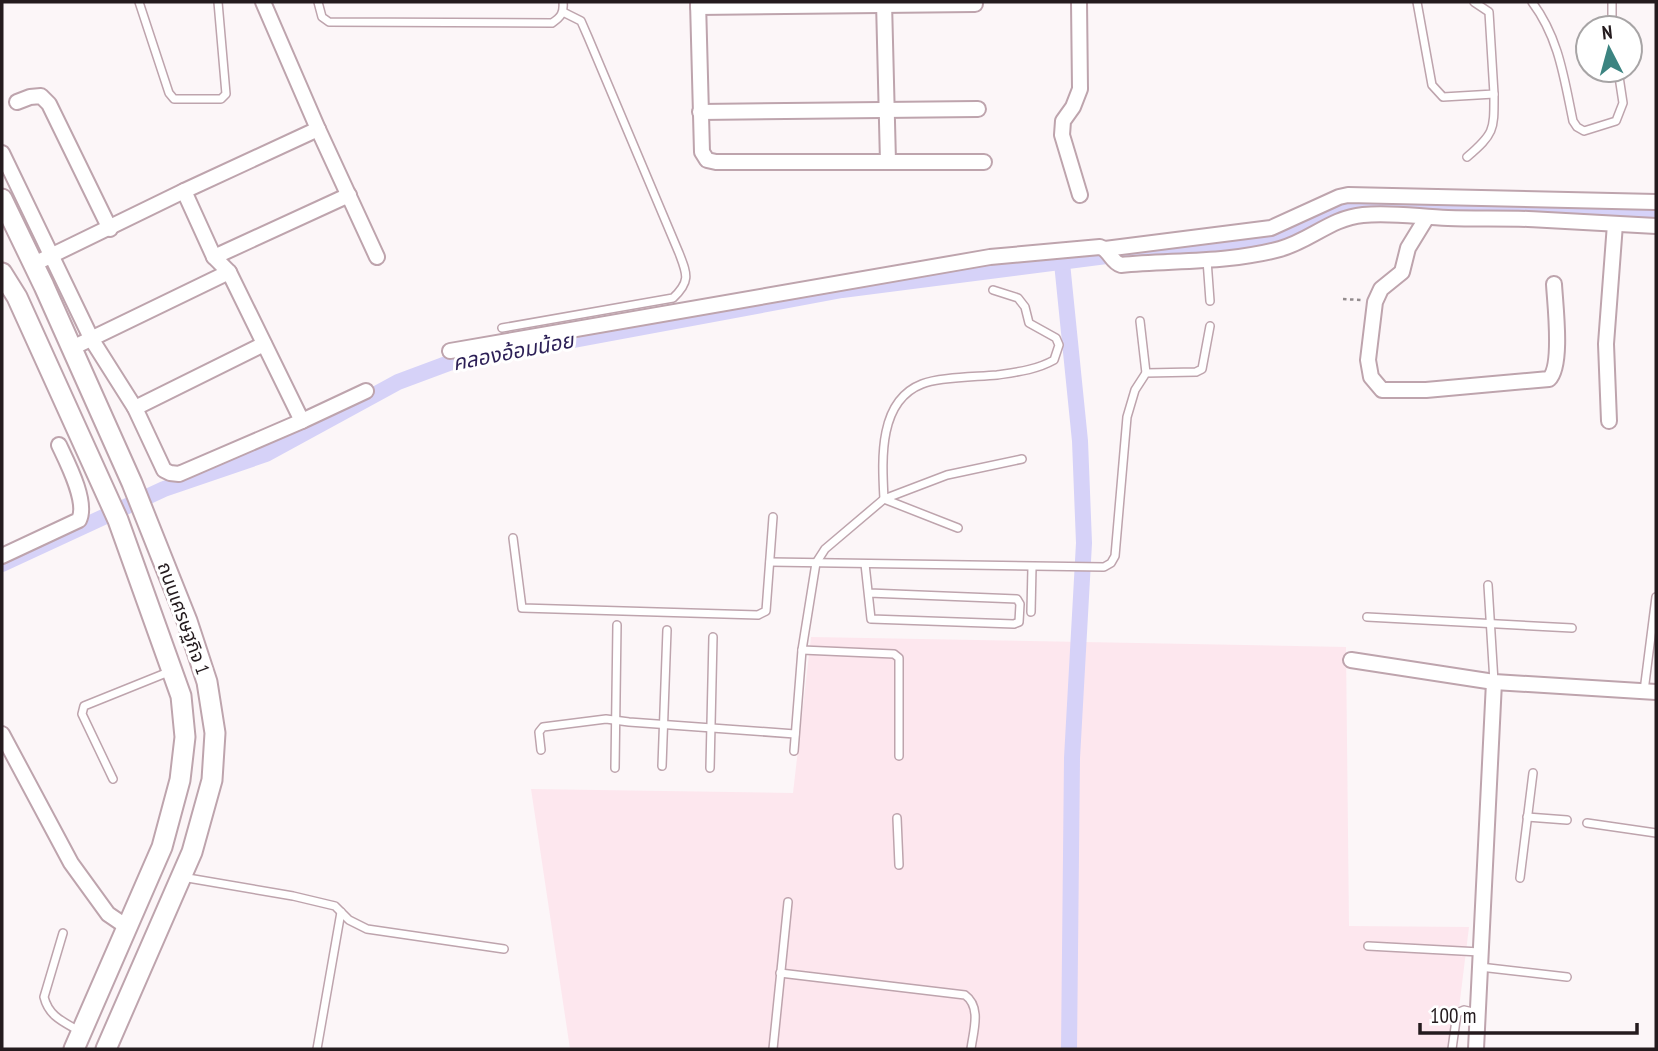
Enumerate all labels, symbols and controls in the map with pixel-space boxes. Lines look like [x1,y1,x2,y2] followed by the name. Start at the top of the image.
[1574,14,1644,84] north arrow
[1601,20,1614,45] text: N
[450,326,577,376] water label: คลองอ้อมน้อย
[153,558,215,678] street label: ถนนเศรษฐกิจ 1
[1420,992,1637,1036] scale bar
[1430,1002,1476,1029] text: 100 m

